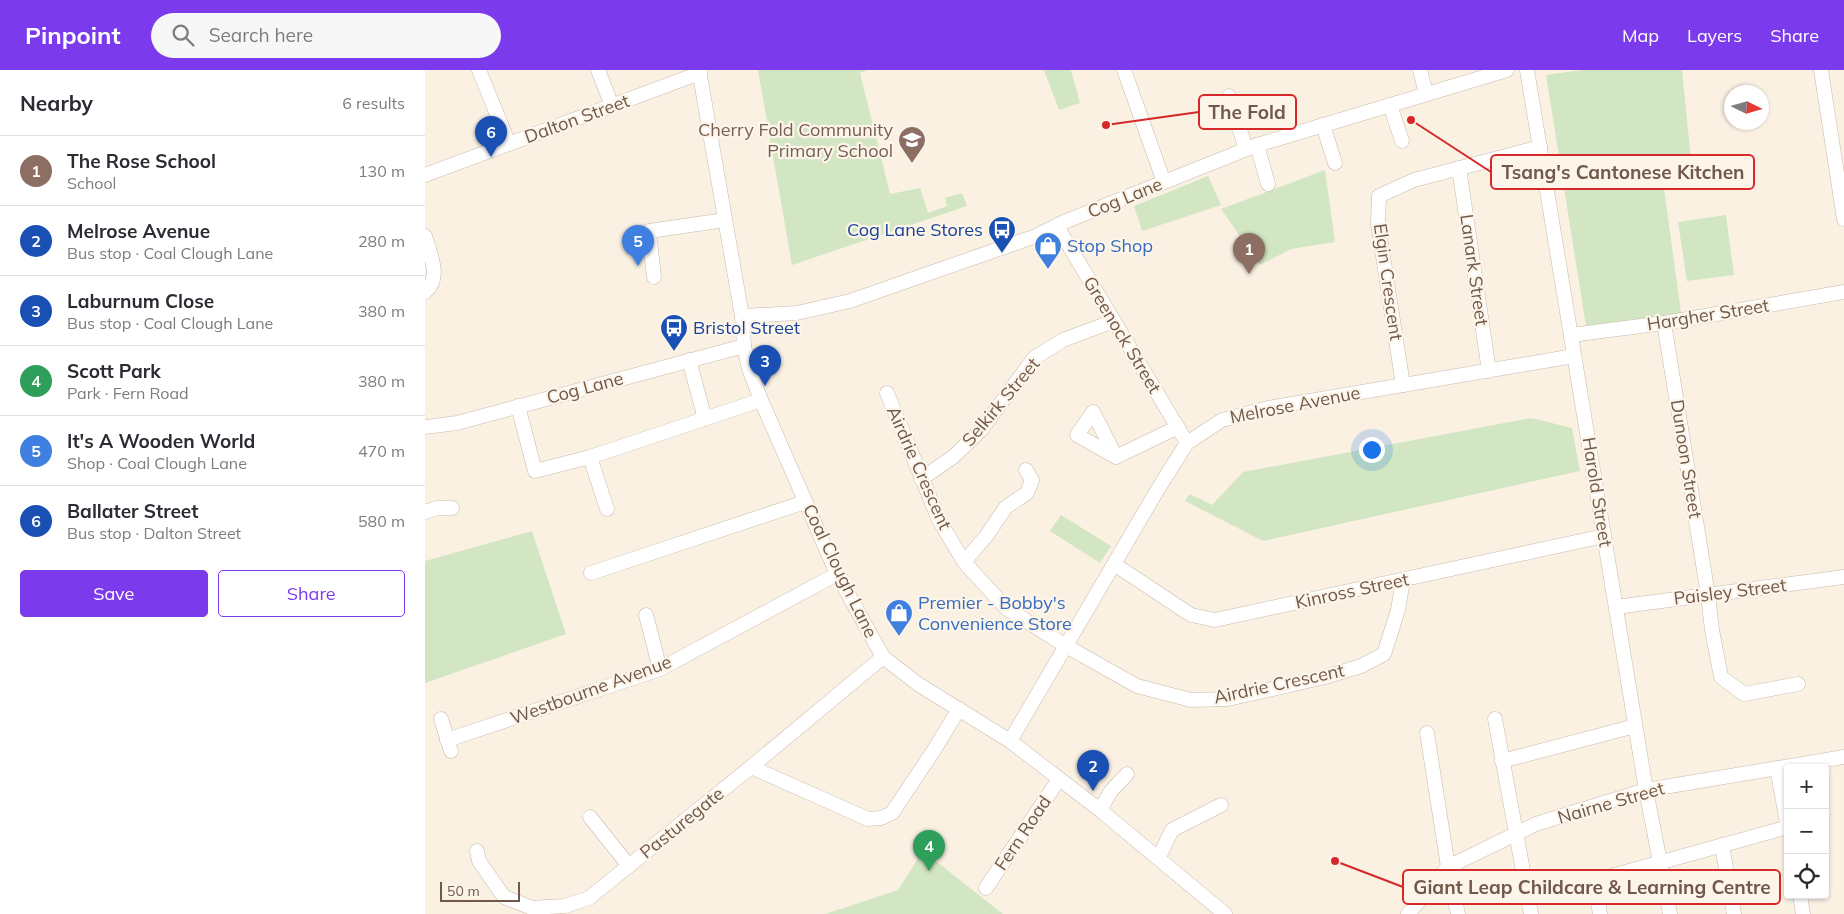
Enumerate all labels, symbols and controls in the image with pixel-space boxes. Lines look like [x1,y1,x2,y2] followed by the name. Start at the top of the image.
[151,13,501,58] search box
[25,20,121,50] text: Pinpoint
[169,21,197,49] icon: search
[209,23,313,47] text: Search here
[1622,24,1659,47] text: Map
[1687,24,1742,47] text: Layers
[1770,24,1819,47] text: Share
[1724,85,1769,130] north arrow
[521,89,632,148] street label: Dalton Street
[20,90,93,116] text: Nearby
[342,93,405,113] text: 6 results
[1199,95,1296,129] callout: The Fold
[1208,100,1286,124] text: The Fold
[475,116,507,157] pin: 6
[698,118,893,162] place label: Cherry Fold Community Primary School
[897,125,927,164] school or university icon: Cherry Fold Community Primary School
[67,149,216,173] text: The Rose School
[1491,155,1754,189] callout: Tsang's Cantonese Kitchen
[1501,160,1745,184] text: Tsang's Cantonese Kitchen
[31,161,41,181] text: 1
[358,161,405,181] text: 130 m
[1084,172,1165,223] street label: Cog Lane
[67,173,116,193] text: School
[1455,213,1494,327] street label: Lanark Street
[987,215,1017,254] bus stop icon: Cog Lane Stores
[847,218,983,241] place label: Cog Lane Stores
[67,219,210,243] text: Melrose Avenue
[1369,222,1408,342] street label: Elgin Crescent
[622,225,654,266] pin: 5
[31,231,41,251] text: 2
[358,231,405,251] text: 280 m
[1033,231,1063,270] shop icon: Stop Shop
[1233,233,1265,274] pin: 1
[1067,234,1153,257] place label: Stop Shop
[67,243,273,263] text: Bus stop · Coal Clough Lane
[1078,272,1166,398] street label: Greenock Street
[67,289,214,313] text: Laburnum Close
[1645,294,1771,336] street label: Hargher Street
[31,301,41,321] text: 3
[358,301,405,321] text: 380 m
[67,313,273,333] text: Bus stop · Coal Clough Lane
[659,313,689,352] bus stop icon: Bristol Street
[693,316,800,339] place label: Bristol Street
[749,345,781,386] pin: 3
[957,352,1044,451] street label: Selkirk Street
[67,359,161,383] text: Scott Park
[544,366,626,409] street label: Cog Lane
[31,371,41,391] text: 4
[358,371,405,391] text: 380 m
[1228,381,1362,428] street label: Melrose Avenue
[67,383,189,403] text: Park · Fern Road
[1666,398,1707,520] street label: Dunoon Street
[882,402,957,533] street label: Airdrie Crescent
[67,429,255,453] text: It's A Wooden World
[1577,435,1618,548] street label: Harold Street
[1359,437,1385,463] your location
[31,441,41,461] text: 5
[358,441,405,461] text: 470 m
[67,453,247,473] text: Shop · Coal Clough Lane
[67,499,198,523] text: Ballater Street
[798,500,883,641] street label: Coal Clough Lane
[31,511,41,531] text: 6
[358,511,405,531] text: 580 m
[67,523,241,543] text: Bus stop · Dalton Street
[1293,567,1411,614] street label: Kinross Street
[20,570,208,617] button: Save
[218,570,405,617] button: Share
[1672,573,1788,610] street label: Paisley Street
[918,591,1072,635] place label: Premier - Bobby's Convenience Store
[884,598,914,637] shop icon: Premier - Bobby's Convenience Store
[507,650,674,729] street label: Westbourne Avenue
[1212,658,1346,709] street label: Airdrie Crescent
[1077,750,1109,791] pin: 2
[1784,764,1829,899] map controls
[1784,764,1829,809] button: +
[1555,776,1667,829] street label: Nairne Street
[635,782,728,863] street label: Pasturegate
[989,791,1056,875] street label: Fern Road
[1784,809,1829,854] button: −
[913,830,945,871] pin: 4
[1784,854,1829,899] button: locate
[1403,870,1780,904] callout: Giant Leap Childcare & Learning Centre
[1413,875,1771,899] text: Giant Leap Childcare & Learning Centre
[440,879,520,902] scale bar
[447,882,480,900] text: 50 m

